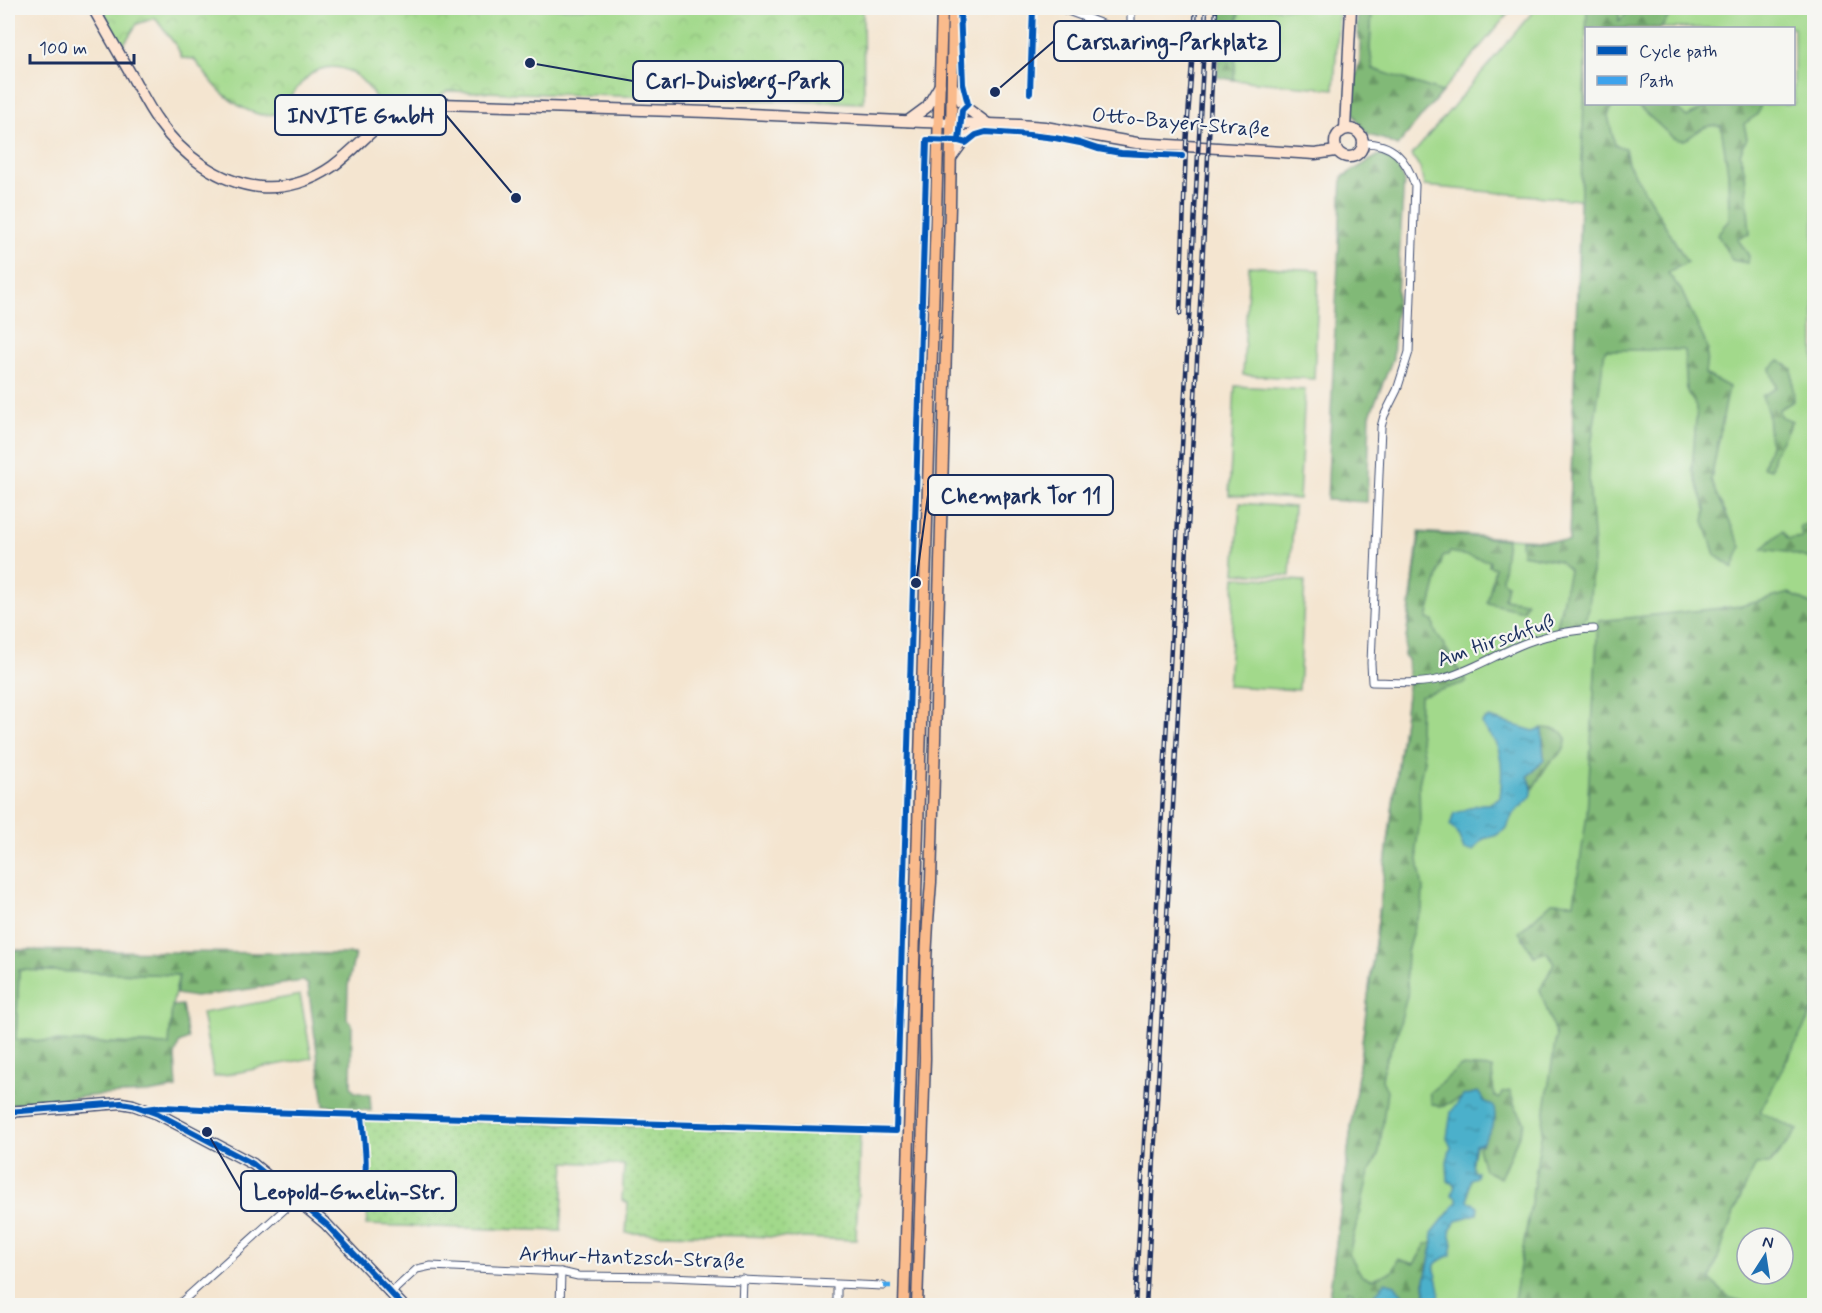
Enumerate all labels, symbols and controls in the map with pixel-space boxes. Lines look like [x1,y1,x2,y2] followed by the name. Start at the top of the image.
[1054,21,1280,61] callout: Carsharing-Parkplatz
[30,27,134,65] scale bar
[1585,27,1795,105] legend
[1066,29,1268,60] text: Carsharing-Parkplatz
[39,37,87,61] text: 100 m
[1639,40,1717,64] text: Cycle path
[633,61,843,101] callout: Carl-Duisberg-Park
[645,68,831,100] text: Carl-Duisberg-Park
[1639,70,1674,94] text: Path
[275,95,446,135] callout: INVITE GmbH
[1091,101,1271,145] street label: Otto-Bayer-Straße
[287,103,435,131] text: INVITE GmbH
[928,475,1113,515] callout: Chempark Tor 11
[941,483,1101,511] text: Chempark Tor 11
[1433,608,1559,674] street label: Am Hirschfuß
[241,1171,456,1211] callout: Leopold-Gmelin-Str.
[253,1179,445,1207] text: Leopold-Gmelin-Str.
[1735,1226,1795,1286] north arrow
[1760,1231,1775,1254] text: N
[518,1240,746,1276] street label: Arthur-Hantzsch-Straße

